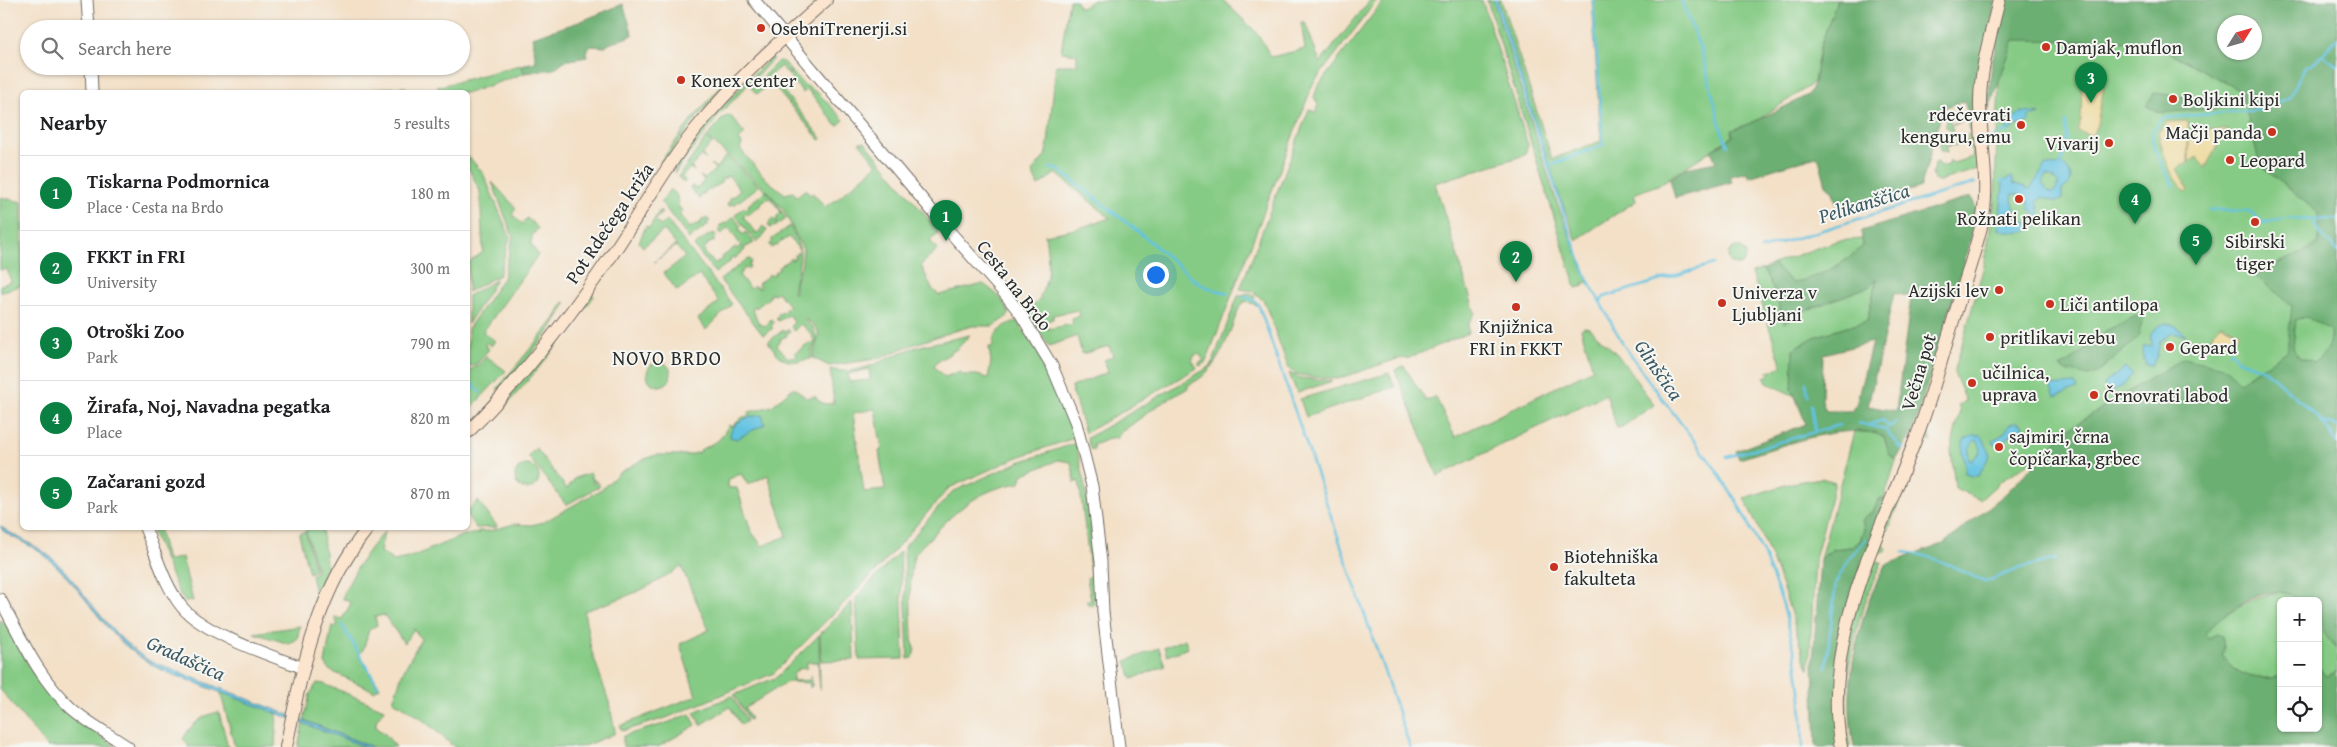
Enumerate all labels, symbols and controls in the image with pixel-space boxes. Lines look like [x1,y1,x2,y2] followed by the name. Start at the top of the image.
[771,14,907,42] place label: OsebniTrenerji.si
[2217,15,2262,60] north arrow
[20,20,470,75] search box
[755,22,767,34] marker: OsebniTrenerji.si
[2056,33,2182,61] place label: Damjak, muflon
[38,34,66,62] icon: search
[78,34,172,62] text: Search here
[2040,41,2052,53] marker: Damjak, muflon
[2075,62,2107,103] pin: 3
[691,66,797,94] place label: Konex center
[675,74,687,86] marker: Konex center
[2183,85,2280,113] place label: Boljkini kipi
[2167,93,2179,105] marker: Boljkini kipi
[1901,100,2012,150] place label: rdečevrati kenguru, emu
[40,107,107,138] text: Nearby
[393,111,450,135] text: 5 results
[2165,118,2262,146] place label: Mačji panda
[2015,119,2027,131] marker: rdečevrati kenguru, emu
[2266,126,2278,138] marker: Mačji panda
[2045,129,2099,157] place label: Vivarij
[2103,137,2115,149] marker: Vivarij
[2240,146,2306,174] place label: Leopard
[2224,154,2236,166] marker: Leopard
[558,157,660,289] street label: Pot Rdečega križa
[87,167,270,195] text: Tiskarna Podmornica
[1814,175,1914,230] water label: Pelikanščica
[52,181,60,205] text: 1
[410,181,450,205] text: 180 m
[2119,183,2151,224] pin: 4
[2013,193,2025,205] marker: Rožnati pelikan
[87,195,224,219] text: Place · Cesta na Brdo
[930,200,962,241] pin: 1
[1957,204,2081,232] place label: Rožnati pelikan
[2249,216,2261,228] marker: Sibirski tiger
[2180,224,2212,265] pin: 5
[2225,227,2285,277] place label: Sibirski tiger
[970,234,1060,336] street label: Cesta na Brdo
[1500,241,1532,282] pin: 2
[87,242,186,270] text: FKKT in FRI
[52,256,60,280] text: 2
[410,256,450,280] text: 300 m
[1143,262,1169,288] your location
[87,270,157,294] text: University
[1908,276,1990,304] place label: Azijski lev
[1732,278,1818,328] place label: Univerza v Ljubljani
[1993,284,2005,296] marker: Azijski lev
[2060,290,2159,318] place label: Liči antilopa
[1716,297,1728,309] marker: Univerza v Ljubljani
[2044,298,2056,310] marker: Liči antilopa
[1510,301,1522,313] marker: Knjižnica FRI in FKKT
[1470,312,1563,362] place label: Knjižnica FRI in FKKT
[87,317,184,345] text: Otroški Zoo
[2000,323,2116,351] place label: pritlikavi zebu
[1893,330,1943,414] street label: Večna pot
[52,331,60,355] text: 3
[410,331,450,355] text: 790 m
[1984,331,1996,343] marker: pritlikavi zebu
[1628,333,1691,407] water label: Glinščica
[2180,333,2238,361] place label: Gepard
[2164,341,2176,353] marker: Gepard
[612,343,722,372] district label: NOVO BRDO
[87,345,118,369] text: Park
[1982,358,2049,408] place label: učilnica, uprava
[1966,377,1978,389] marker: učilnica, uprava
[2104,381,2229,409] place label: Črnovrati labod
[2088,389,2100,401] marker: Črnovrati labod
[87,392,331,420] text: Žirafa, Noj, Navadna pegatka
[52,406,60,430] text: 4
[410,406,450,430] text: 820 m
[87,420,122,444] text: Place
[2009,422,2140,472] place label: sajmiri, črna čopičarka, grbec
[1993,441,2005,453] marker: sajmiri, črna čopičarka, grbec
[87,467,205,495] text: Začarani gozd
[52,481,60,505] text: 5
[410,481,450,505] text: 870 m
[87,495,118,519] text: Park
[1564,542,1658,592] place label: Biotehniška fakulteta
[1548,561,1560,573] marker: Biotehniška fakulteta
[2277,597,2322,732] map controls
[2277,597,2322,642] button: +
[142,627,231,688] water label: Gradaščica
[2277,642,2322,687] button: −
[2277,687,2322,732] button: locate

